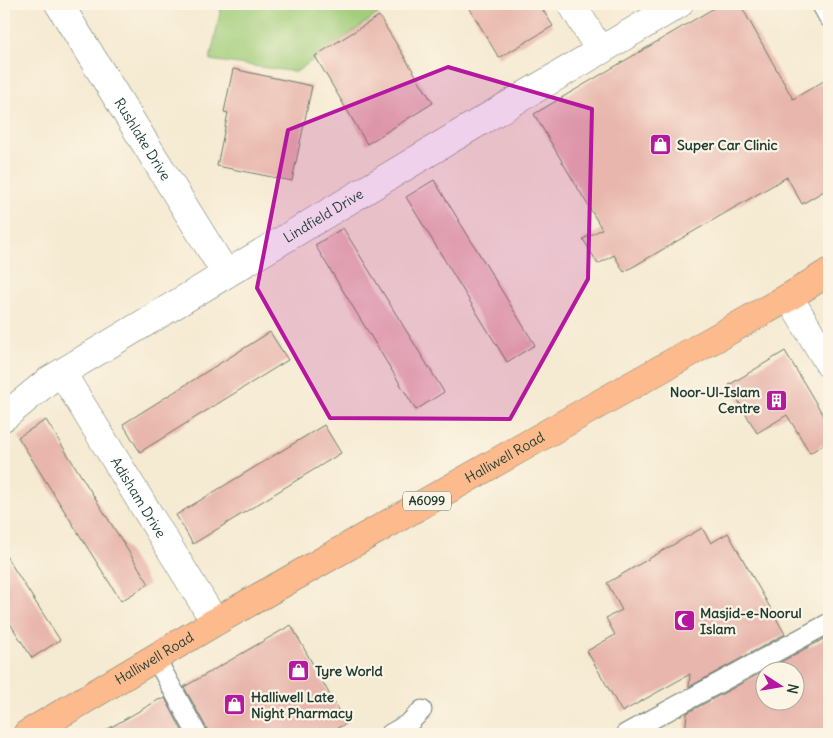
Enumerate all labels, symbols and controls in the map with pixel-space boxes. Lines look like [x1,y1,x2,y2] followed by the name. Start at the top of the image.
[110,95,175,184] street label: Rushlake Drive
[649,133,673,157] shop icon: Super Car Clinic
[677,136,778,154] place label: Super Car Clinic
[280,185,367,247] street label: Lindfield Drive
[670,383,761,417] place label: Noor-Ul-Islam Centre
[764,388,788,412] building icon: Noor-Ul-Islam Centre
[462,428,548,487] street label: Halliwell Road
[107,454,170,541] street label: Adisham Drive
[403,492,451,511] road number: A6099
[700,604,802,638] place label: Masjid-e-Noorul Islam
[672,609,696,633] mosque icon: Masjid-e-Noorul Islam
[112,628,197,689] street label: Halliwell Road
[287,659,311,683] shop icon: Tyre World
[756,660,806,710] north arrow
[315,662,383,680] place label: Tyre World
[783,682,803,695] text: N
[251,688,353,722] place label: Halliwell Late Night Pharmacy
[223,693,247,717] shop icon: Halliwell Late Night Pharmacy

